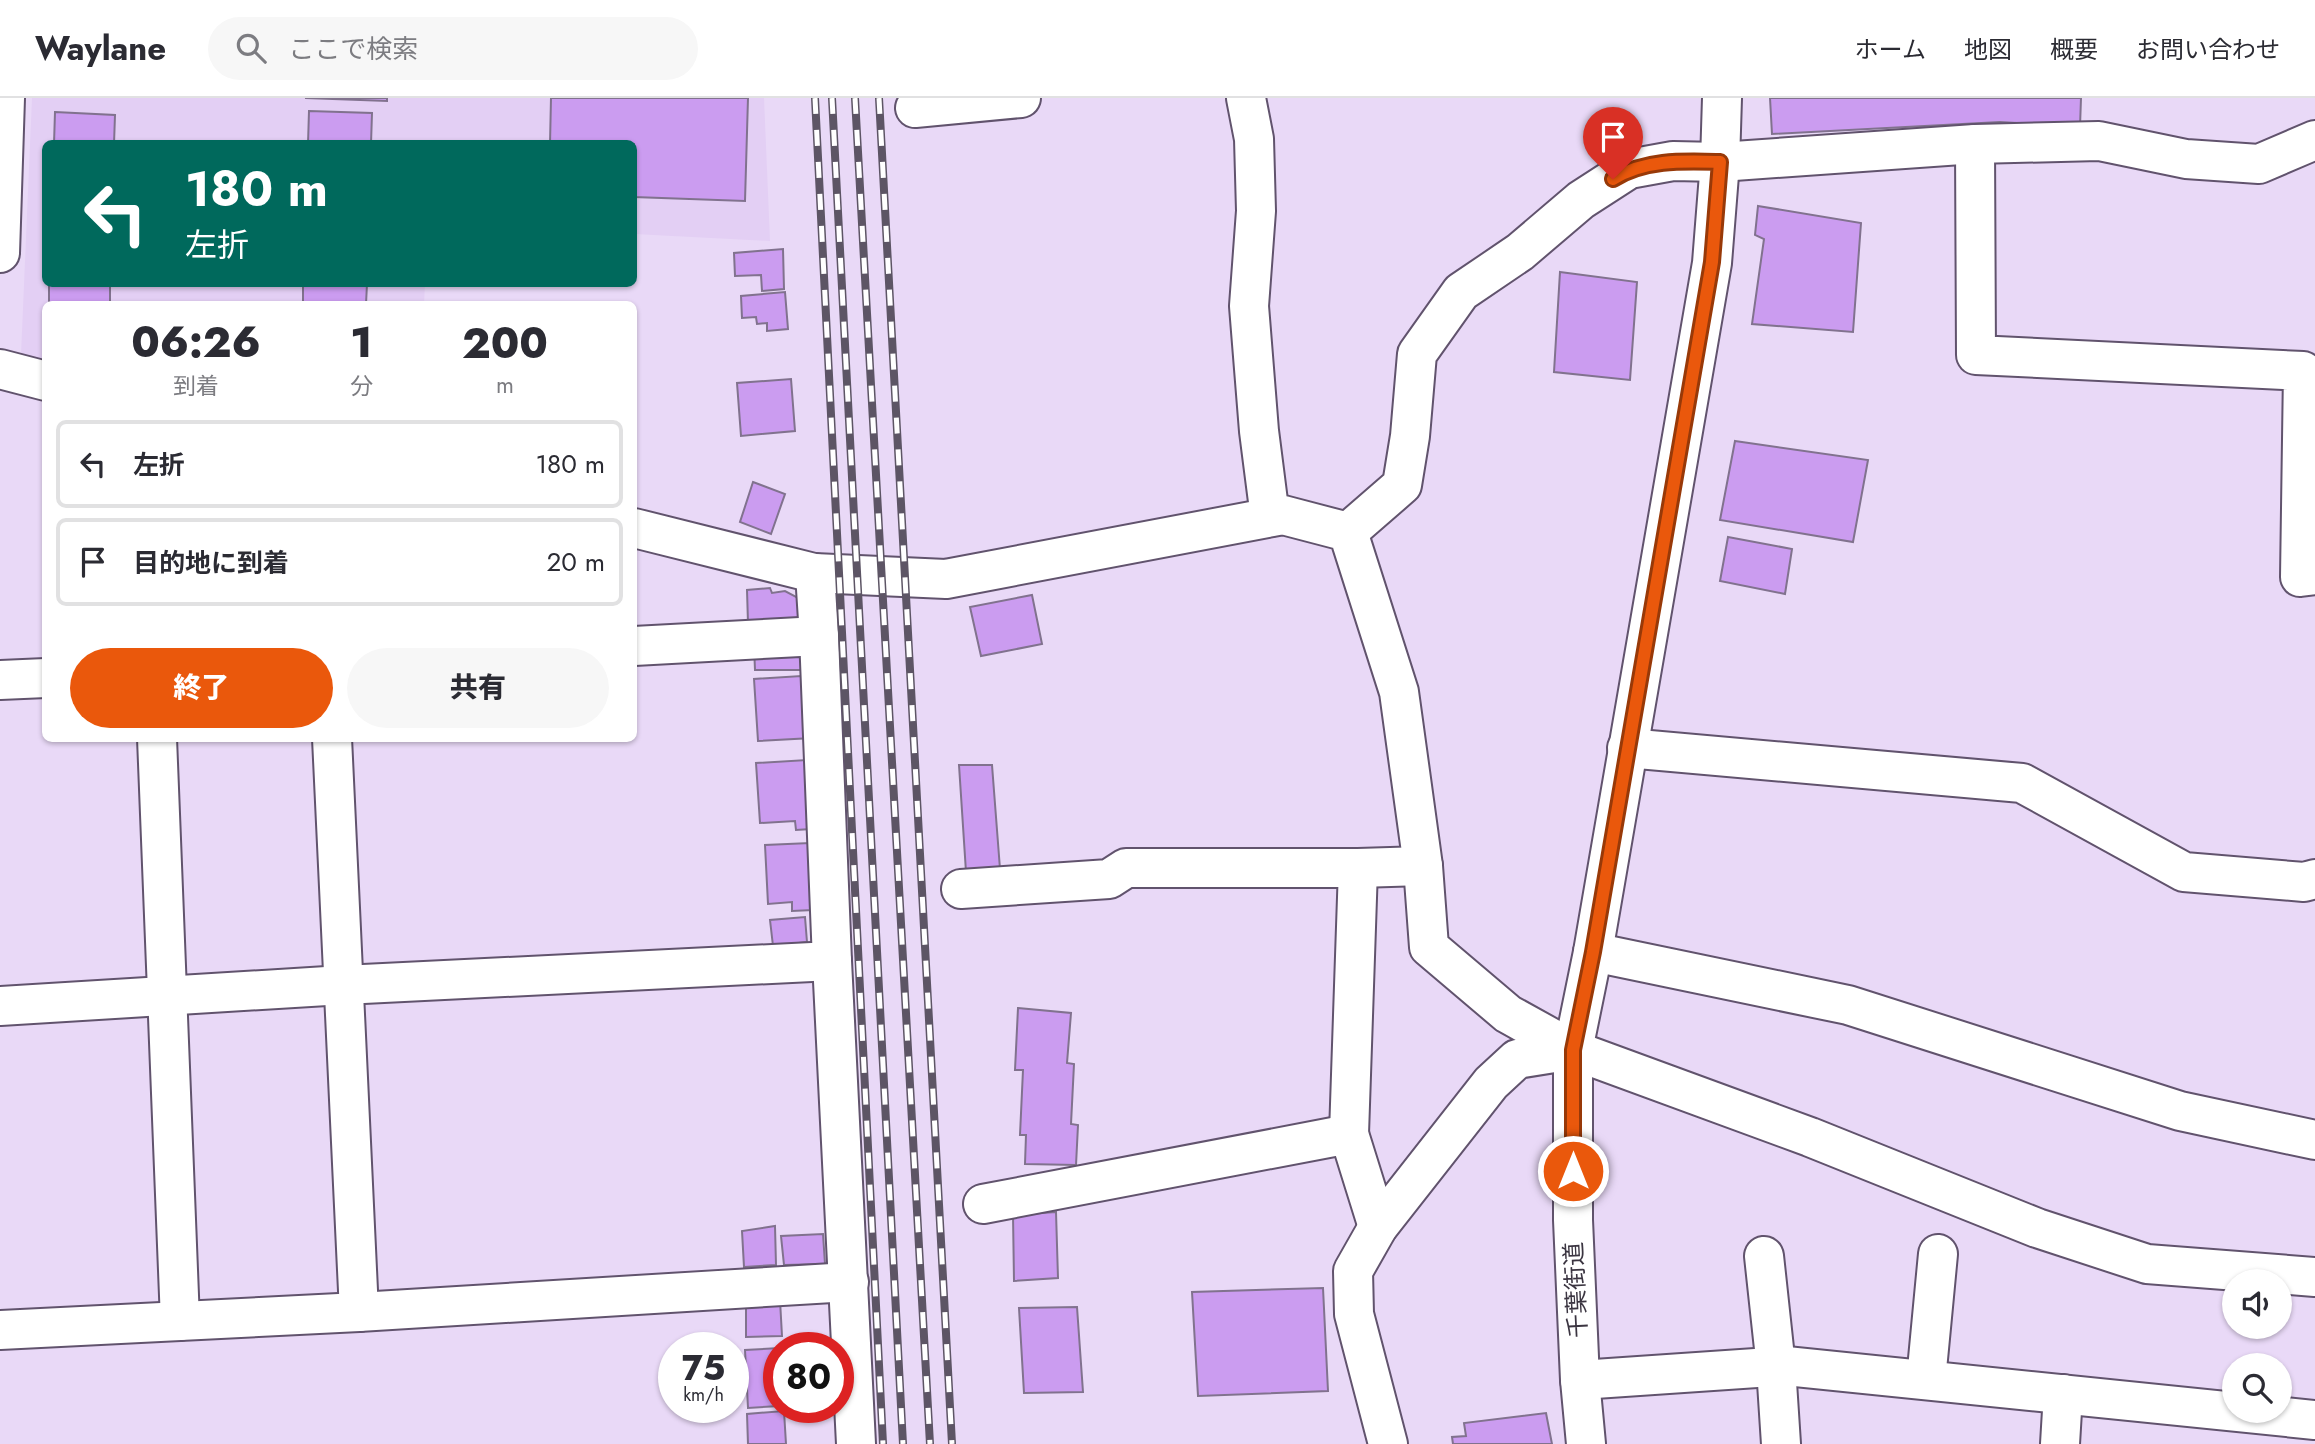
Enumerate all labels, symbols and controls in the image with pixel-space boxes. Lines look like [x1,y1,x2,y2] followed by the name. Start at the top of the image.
[208,17,698,80] search box
[35,25,166,72] text: Waylane
[232,29,270,67] icon: search
[288,30,418,68] text: ここで検索
[1855,32,1926,67] text: ホーム
[1964,32,2012,67] text: 地図
[2050,32,2098,67] text: 概要
[2136,32,2280,67] text: お問い合わせ
[1583,107,1643,179] pin
[1594,118,1632,156] icon: arrive
[185,154,328,224] text: 180 m
[70,168,161,259] icon: left
[185,222,249,268] text: 左折
[131,312,261,373] text: 06:26
[350,312,372,373] text: 1
[462,313,548,374] text: 200
[496,368,514,402] text: m
[173,369,219,403] text: 到着
[350,369,373,403] text: 分
[74,445,112,483] icon: left
[535,445,605,483] text: 180 m
[133,446,185,484] text: 左折
[74,543,112,581] icon: arrive
[547,543,605,581] text: 20 m
[133,544,289,582] text: 目的地に到着
[70,648,333,728] button: 終了
[347,648,609,728] button: 共有
[1536,1134,1610,1208] position arrow
[1556,1241,1595,1339] street label: 千葉街道
[2222,1269,2292,1423] map controls
[2222,1269,2292,1339] button: sound
[763,1332,854,1423] speed limit sign: 80
[682,1343,725,1393] text: 75
[2222,1353,2292,1423] button: search
[683,1382,724,1408] text: km/h

